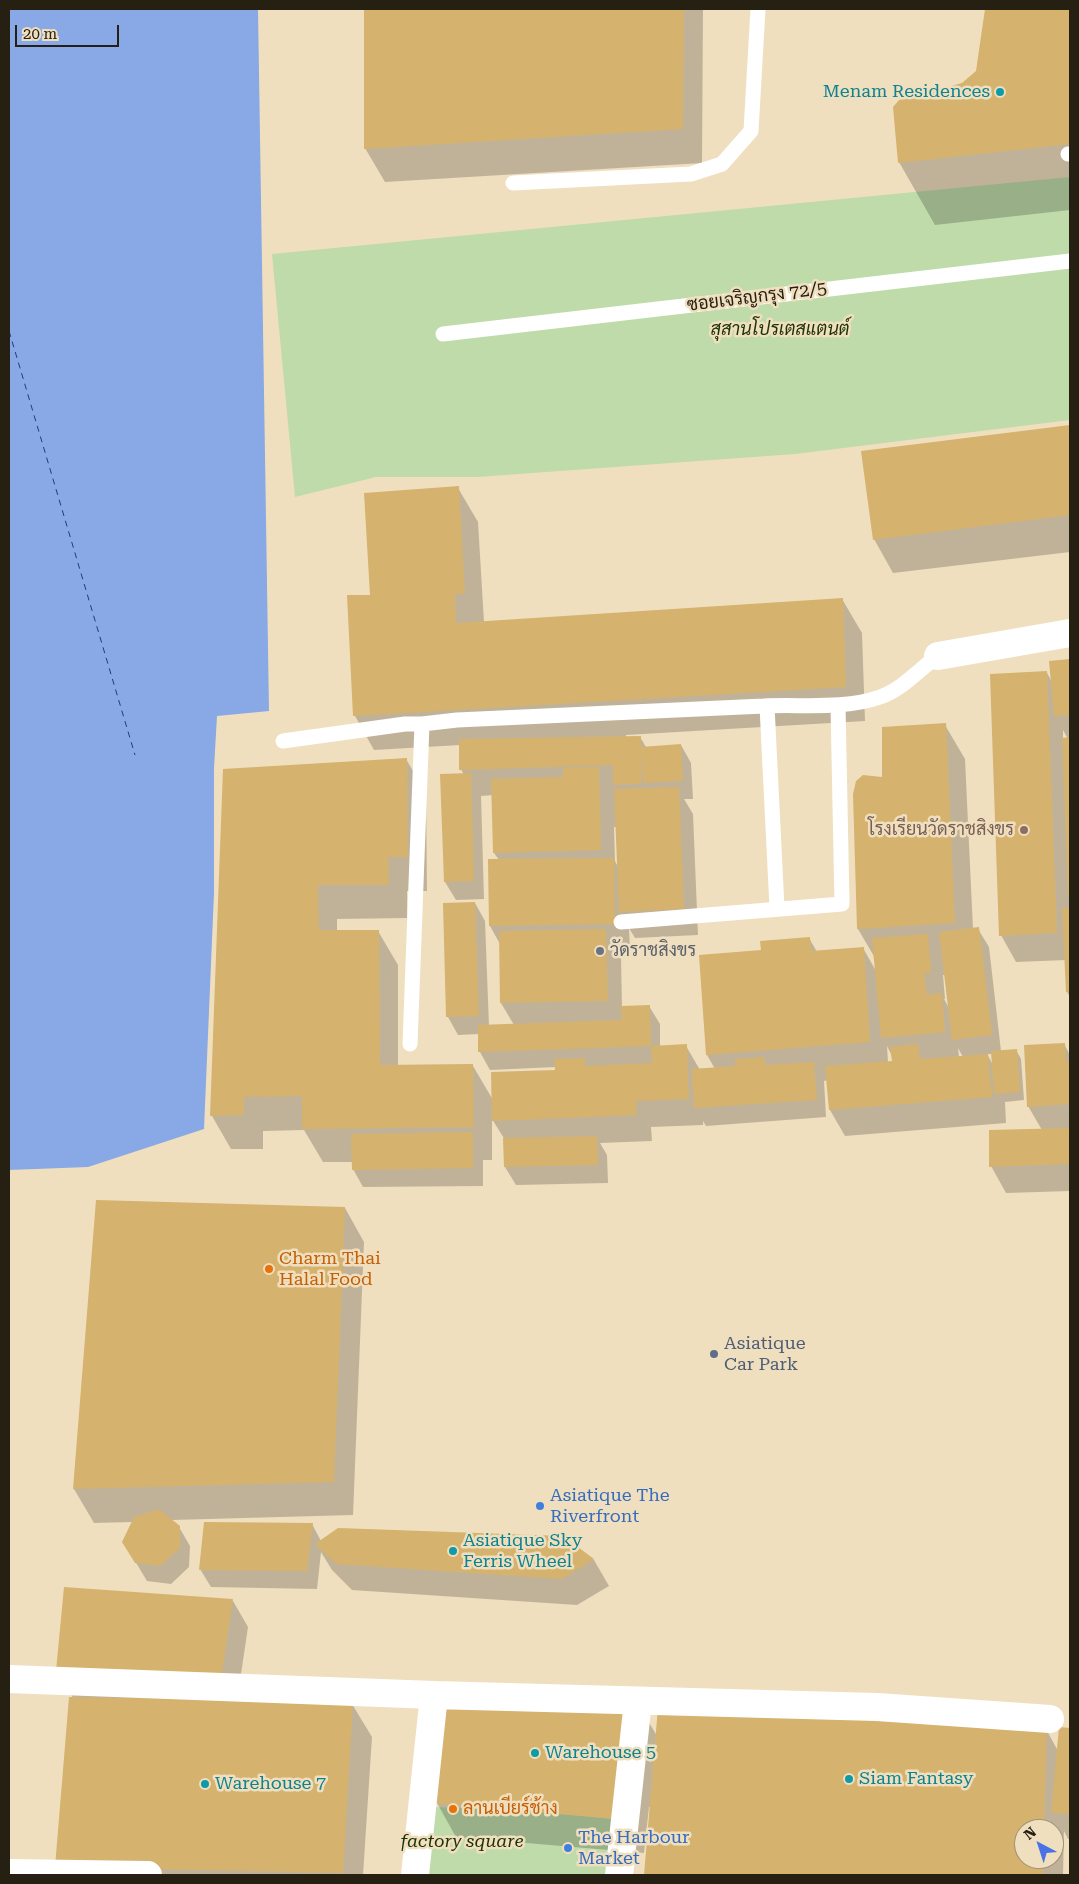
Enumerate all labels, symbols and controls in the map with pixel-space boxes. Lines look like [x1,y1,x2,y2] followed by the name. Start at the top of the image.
[18,15,121,47] scale bar
[23,25,57,43] text: 20 m
[823,81,990,103] place label: Menam Residences
[994,86,1006,98] marker: Menam Residences
[686,278,828,316] street label: ซอยเจริญกรุง 72/5
[710,319,850,341] park label: สุสานโปรเตสแตนต์
[868,819,1014,841] place label: โรงเรียนวัดราชสิงขร
[1018,824,1030,836] marker: โรงเรียนวัดราชสิงขร
[610,940,696,962] place label: วัดราชสิงขร
[594,945,606,957] marker: วัดราชสิงขร
[279,1248,381,1290] place label: Charm Thai Halal Food
[263,1263,275,1275] marker: Charm Thai Halal Food
[724,1333,806,1376] place label: Asiatique Car Park
[708,1348,720,1360] marker: Asiatique Car Park
[550,1485,670,1528] place label: Asiatique The Riverfront
[534,1500,546,1512] marker: Asiatique The Riverfront
[463,1530,582,1572] place label: Asiatique Sky Ferris Wheel
[447,1545,459,1557] marker: Asiatique Sky Ferris Wheel
[545,1742,656,1764] place label: Warehouse 5
[529,1747,541,1759] marker: Warehouse 5
[859,1768,973,1790] place label: Siam Fantasy
[215,1773,326,1795] place label: Warehouse 7
[843,1773,855,1785] marker: Siam Fantasy
[199,1778,211,1790] marker: Warehouse 7
[463,1798,558,1820] place label: ลานเบียร์ช้าง
[447,1803,459,1815] marker: ลานเบียร์ช้าง
[1014,1819,1064,1869] north arrow
[1021,1824,1039,1843] text: N
[578,1827,689,1870] place label: The Harbour Market
[400,1831,524,1853] park label: factory square
[562,1842,574,1854] marker: The Harbour Market

